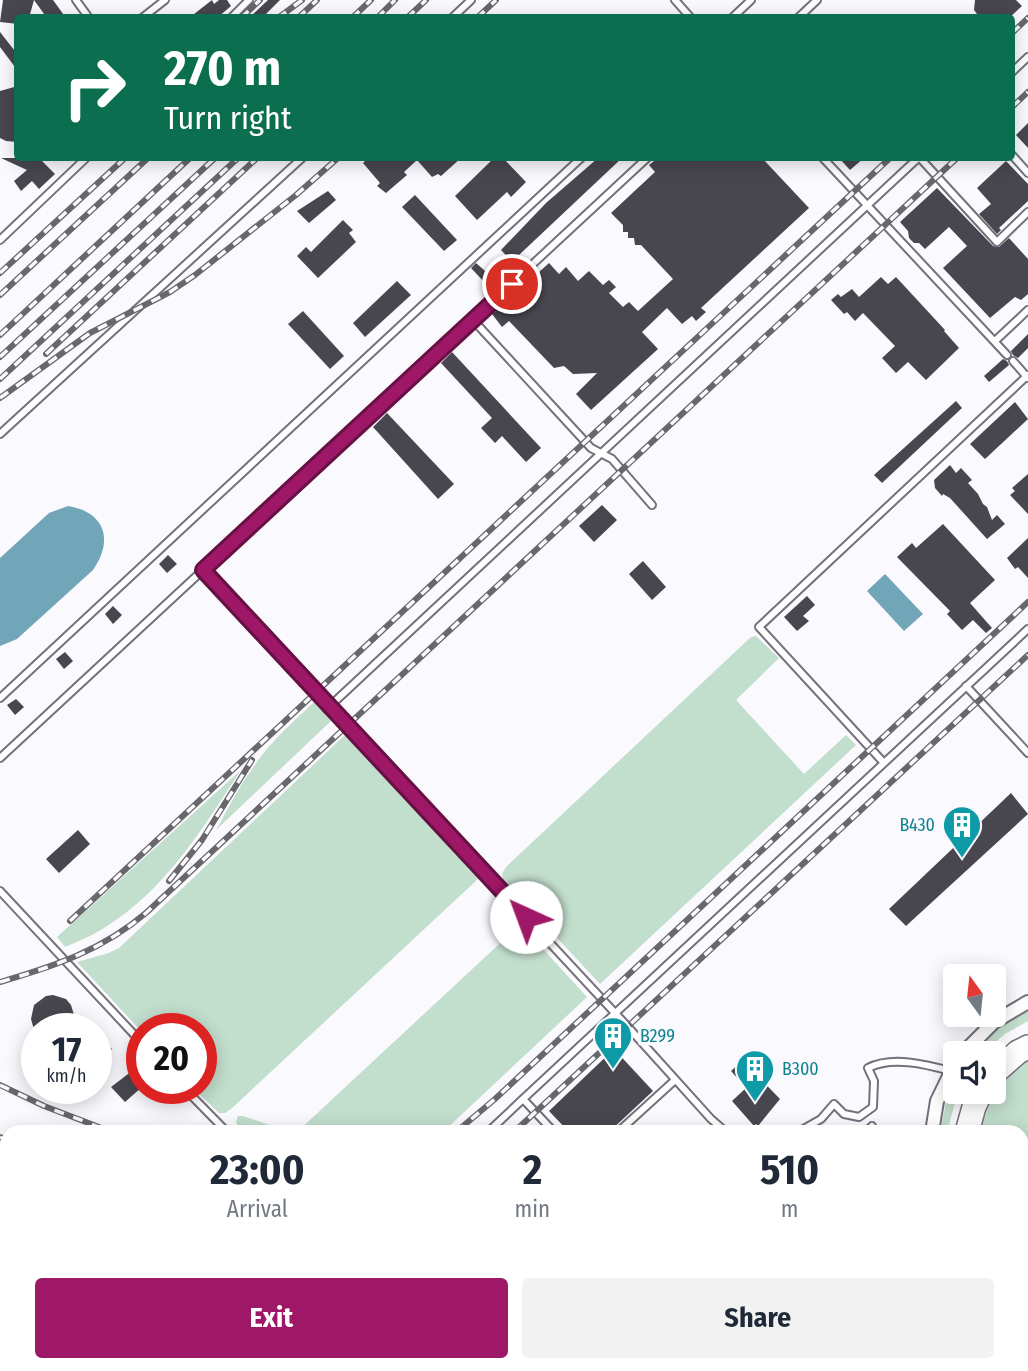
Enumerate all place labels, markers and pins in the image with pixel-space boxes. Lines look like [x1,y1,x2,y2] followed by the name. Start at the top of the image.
[482,254,542,314] pin
[941,804,983,859] building icon: B430
[899,814,935,836] place label: B430
[592,1015,634,1070] building icon: B299
[640,1025,675,1047] place label: B299
[734,1048,776,1103] building icon: B300
[782,1058,819,1080] place label: B300

